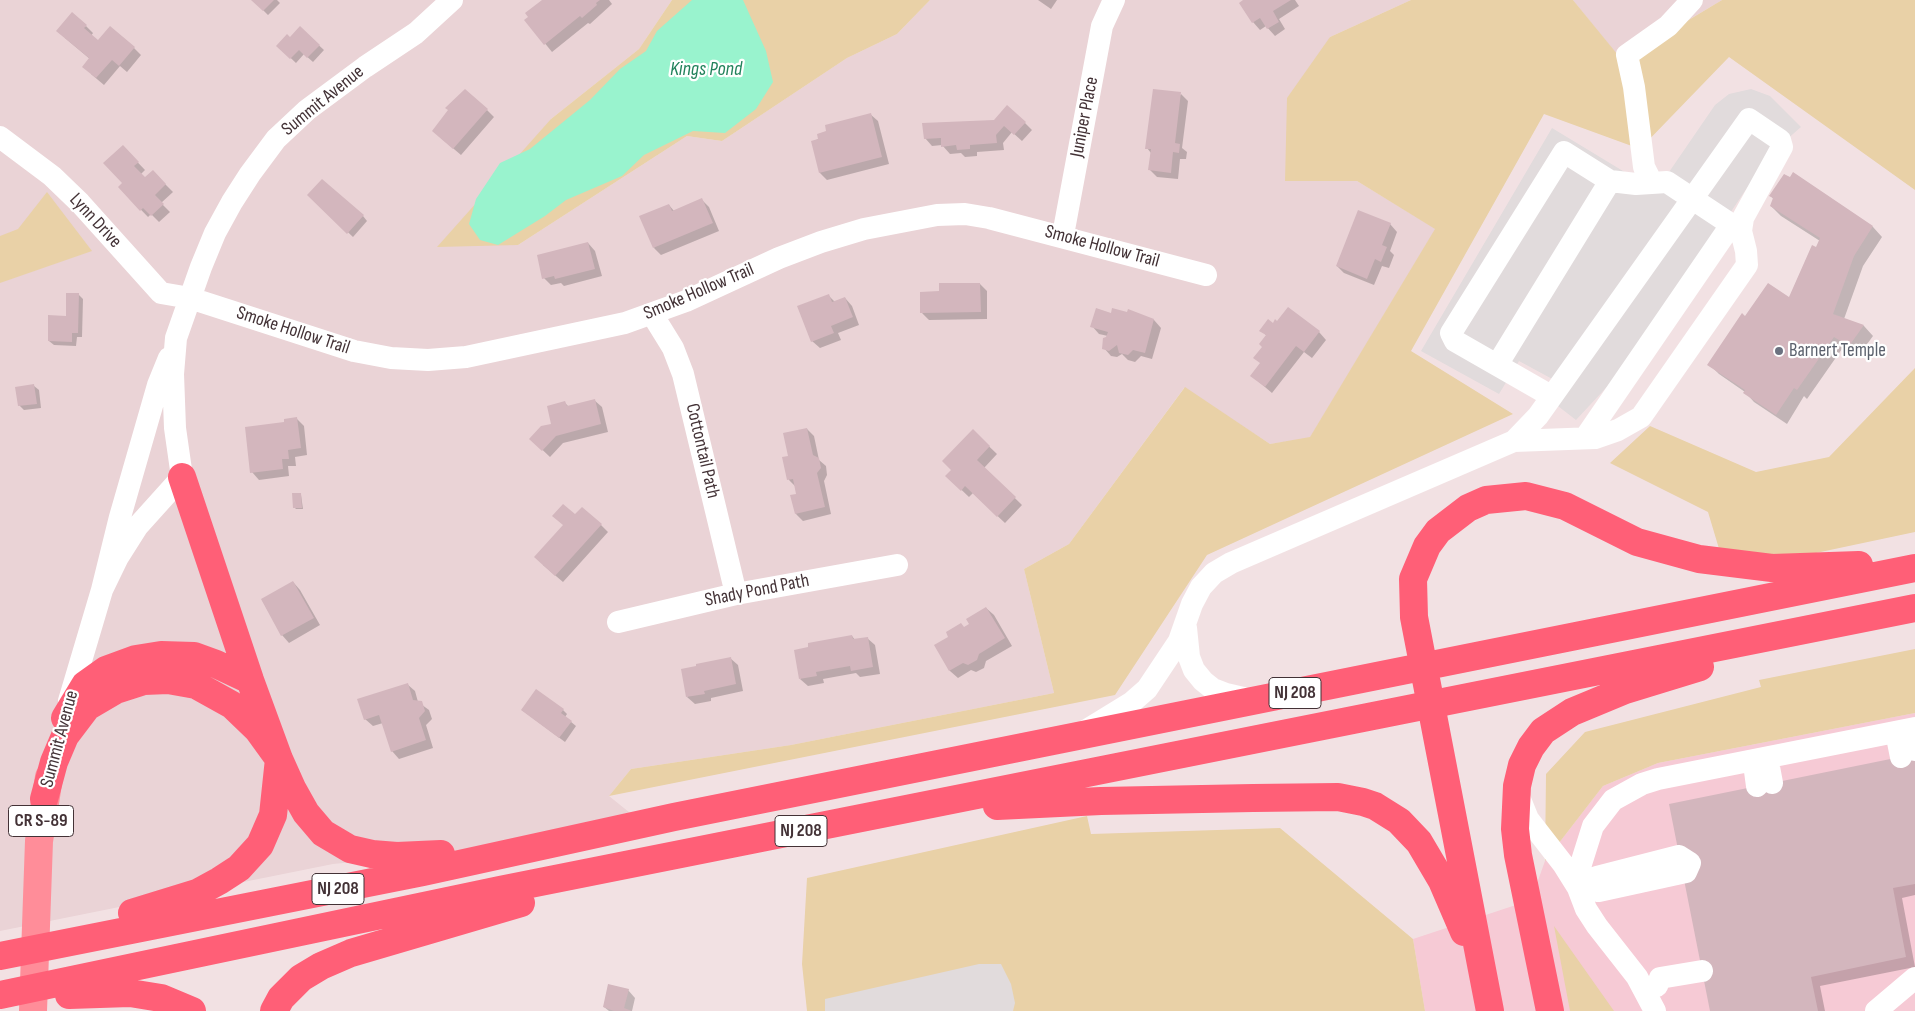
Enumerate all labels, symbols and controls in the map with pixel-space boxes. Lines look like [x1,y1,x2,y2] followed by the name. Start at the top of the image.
[670,58,742,82] water label: Kings Pond
[277,61,369,141] street label: Summit Avenue
[1066,75,1104,159] street label: Juniper Place
[64,189,126,253] street label: Lynn Drive
[1042,221,1162,273] street label: Smoke Hollow Trail
[640,258,758,326] street label: Smoke Hollow Trail
[233,302,353,360] street label: Smoke Hollow Trail
[1789,340,1886,362] place label: Barnert Temple
[1773,345,1785,357] marker: Barnert Temple
[680,401,724,501] street label: Cottontail Path
[703,570,811,612] street label: Shady Pond Path
[1269,678,1321,708] road number: NJ 208
[36,688,84,790] street label: Summit Avenue
[8,806,74,836] road number: CR S-89
[775,816,827,846] road number: NJ 208
[312,874,364,904] road number: NJ 208

